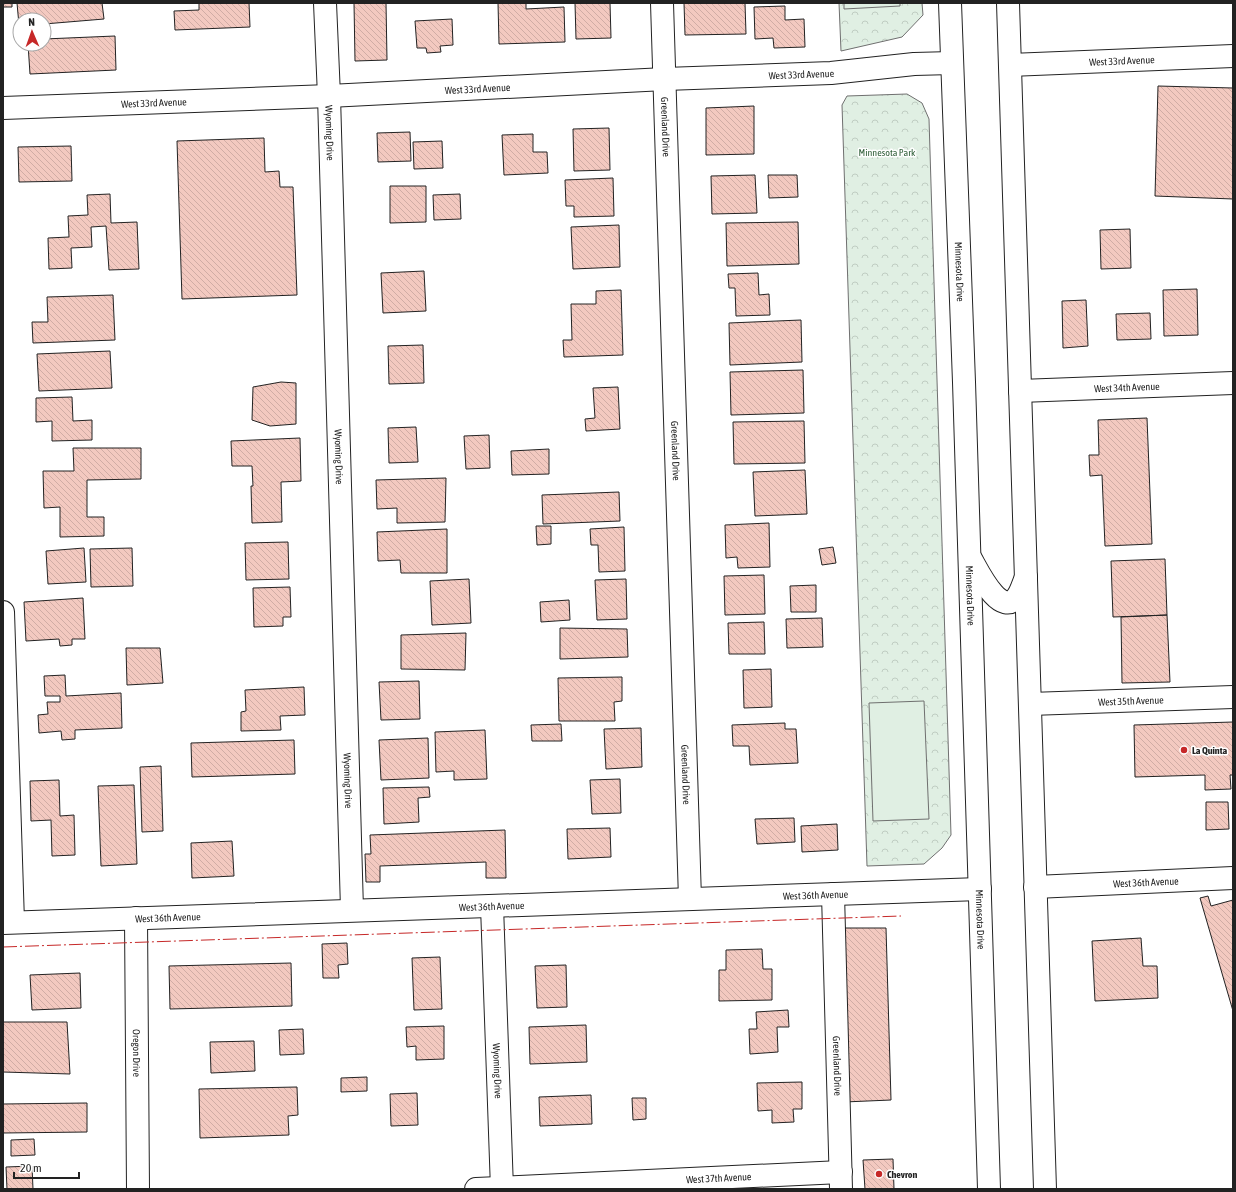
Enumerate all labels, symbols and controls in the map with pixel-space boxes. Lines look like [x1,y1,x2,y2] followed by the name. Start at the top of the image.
[12,12,52,52] north arrow
[28,16,35,28] text: N
[1089,54,1155,68] street label: West 33rd Avenue
[768,68,835,81] street label: West 33rd Avenue
[445,82,511,96] street label: West 33rd Avenue
[121,96,187,110] street label: West 33rd Avenue
[659,97,672,158] street label: Greenland Drive
[323,105,336,161] street label: Wyoming Drive
[858,147,916,158] park label: Minnesota Park
[953,242,966,302] street label: Minnesota Drive
[1094,381,1160,394] street label: West 34th Avenue
[669,421,682,481] street label: Greenland Drive
[332,429,345,485] street label: Wyoming Drive
[964,566,977,626] street label: Minnesota Drive
[1098,694,1164,708] street label: West 35th Avenue
[679,745,692,805] street label: Greenland Drive
[1179,745,1189,755] marker: La Quinta
[1192,745,1228,756] place label: La Quinta
[342,753,354,809] street label: Wyoming Drive
[1113,875,1179,889] street label: West 36th Avenue
[783,889,849,902] street label: West 36th Avenue
[974,889,987,950] street label: Minnesota Drive
[459,900,525,913] street label: West 36th Avenue
[135,911,201,924] street label: West 36th Avenue
[131,1029,142,1077] street label: Oregon Drive
[831,1036,843,1097] street label: Greenland Drive
[491,1043,504,1099] street label: Wyoming Drive
[14,1154,79,1180] scale bar
[20,1161,42,1175] text: 20 m
[874,1169,884,1179] marker: Chevron
[887,1169,918,1180] place label: Chevron
[686,1171,752,1185] street label: West 37th Avenue

